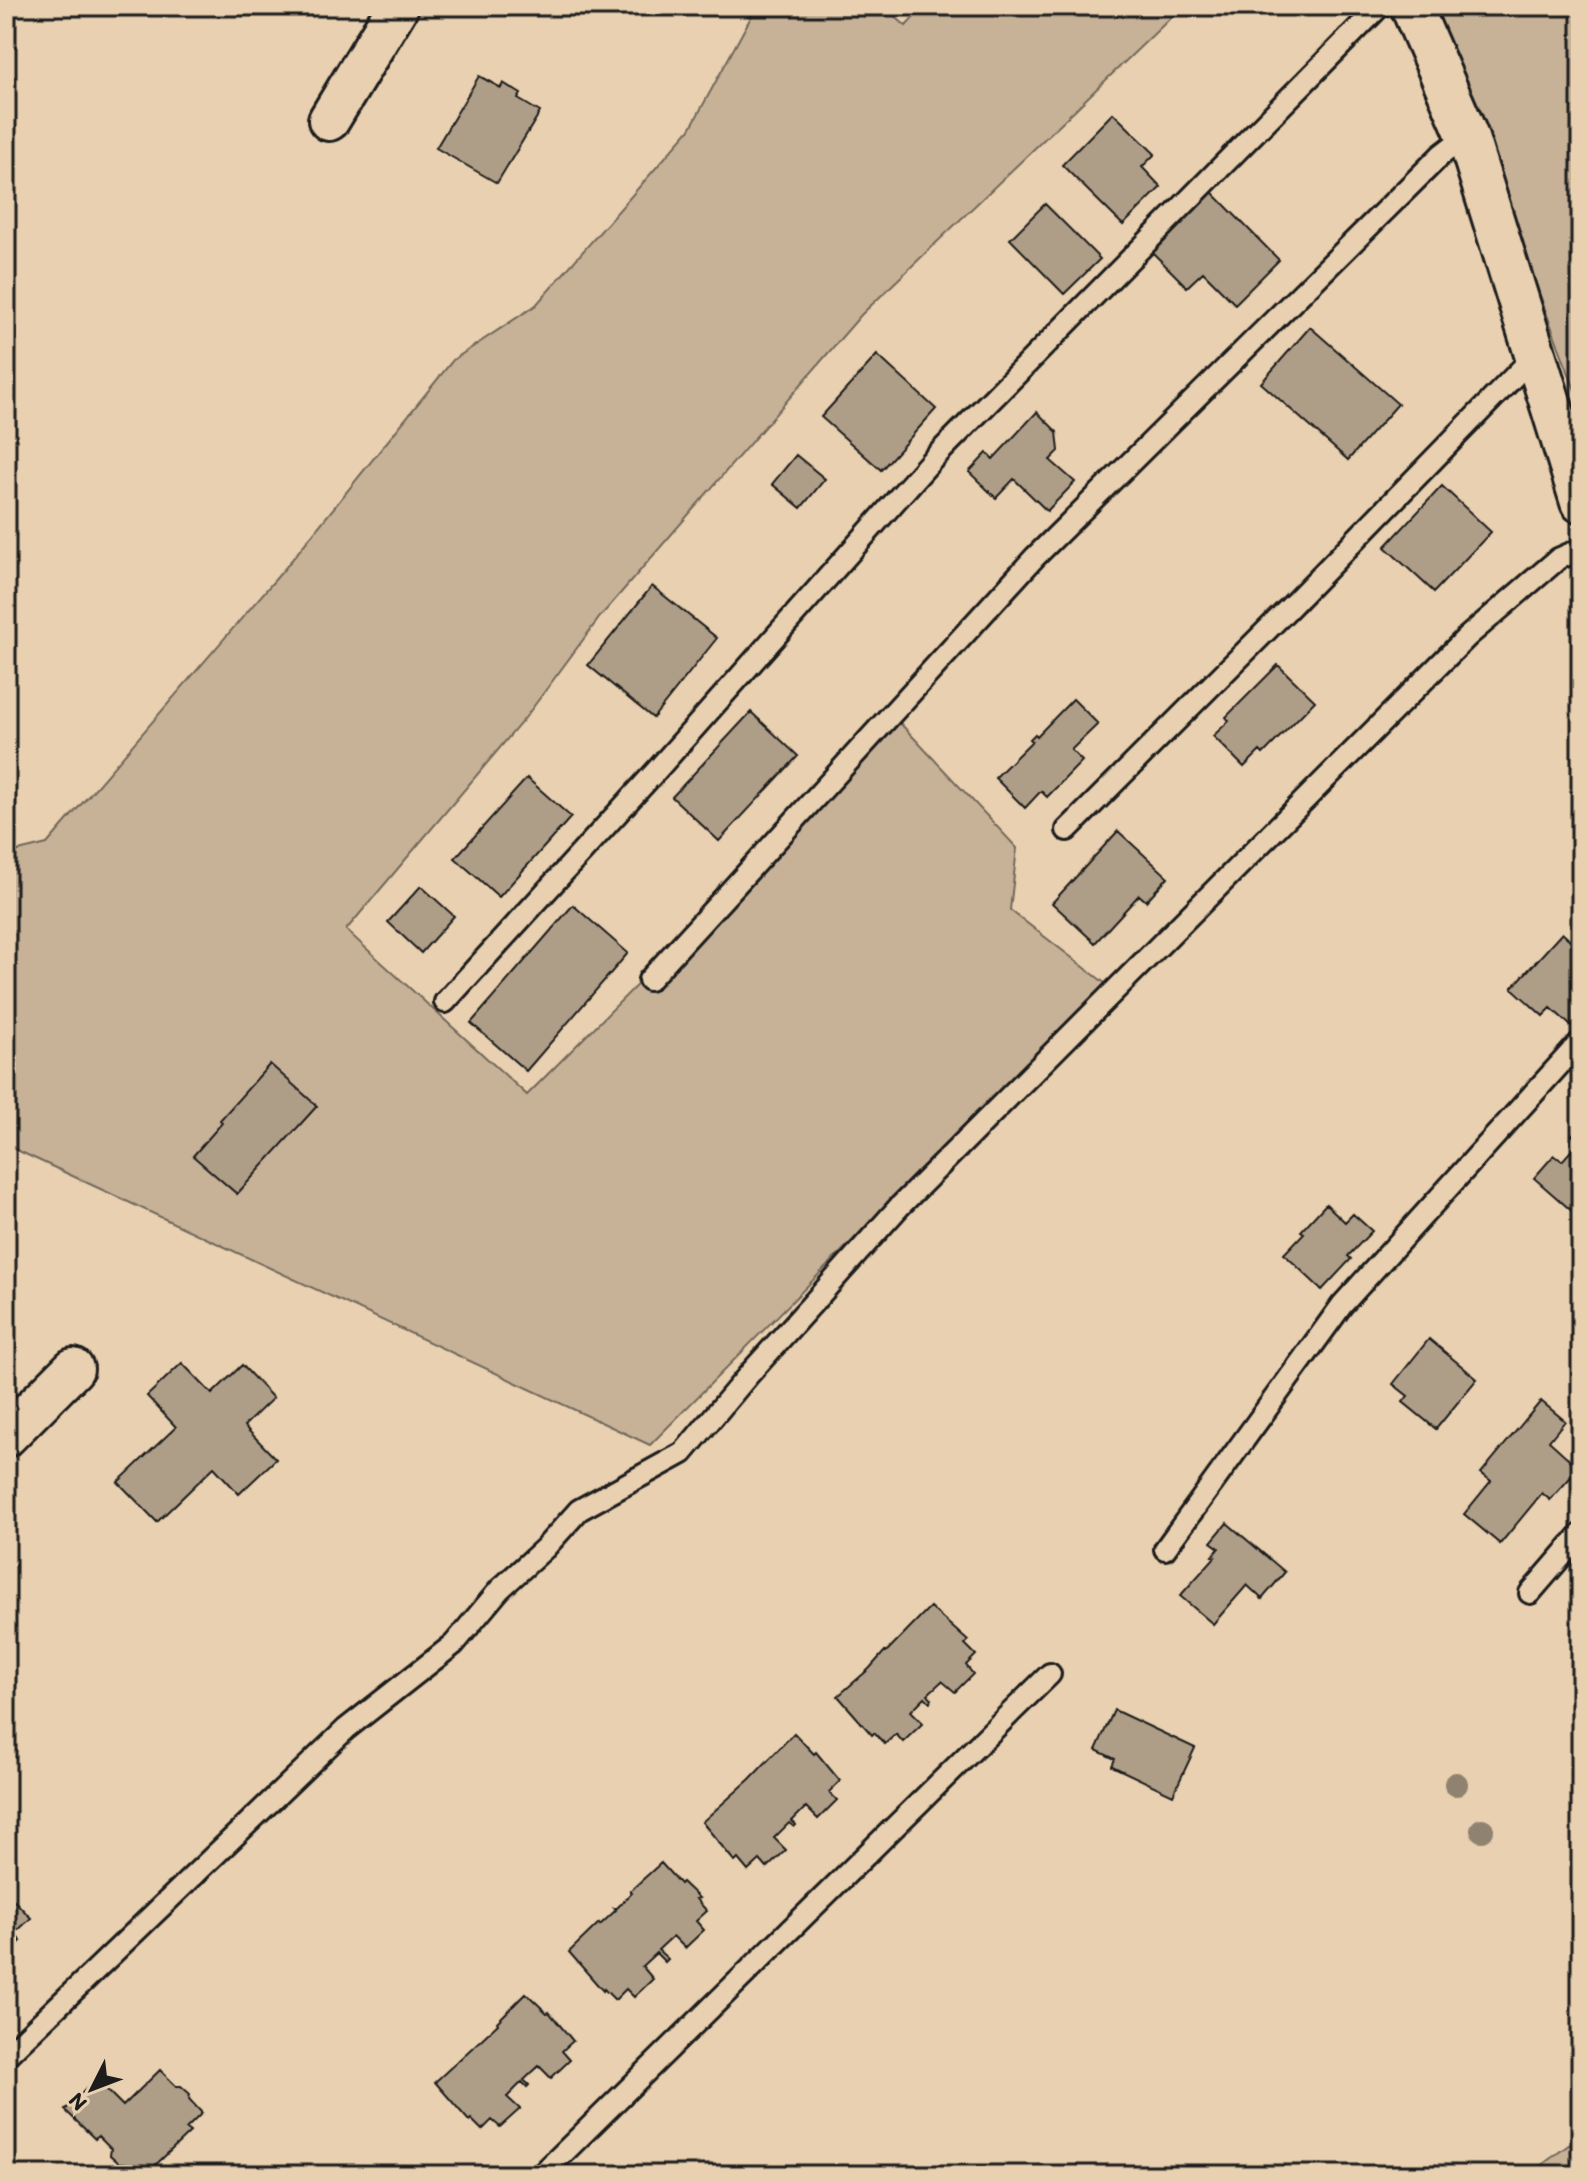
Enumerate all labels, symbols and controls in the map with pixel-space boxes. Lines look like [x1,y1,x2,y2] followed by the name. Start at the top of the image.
[52,2049,132,2129] north arrow
[63,2087,93,2117] text: N

